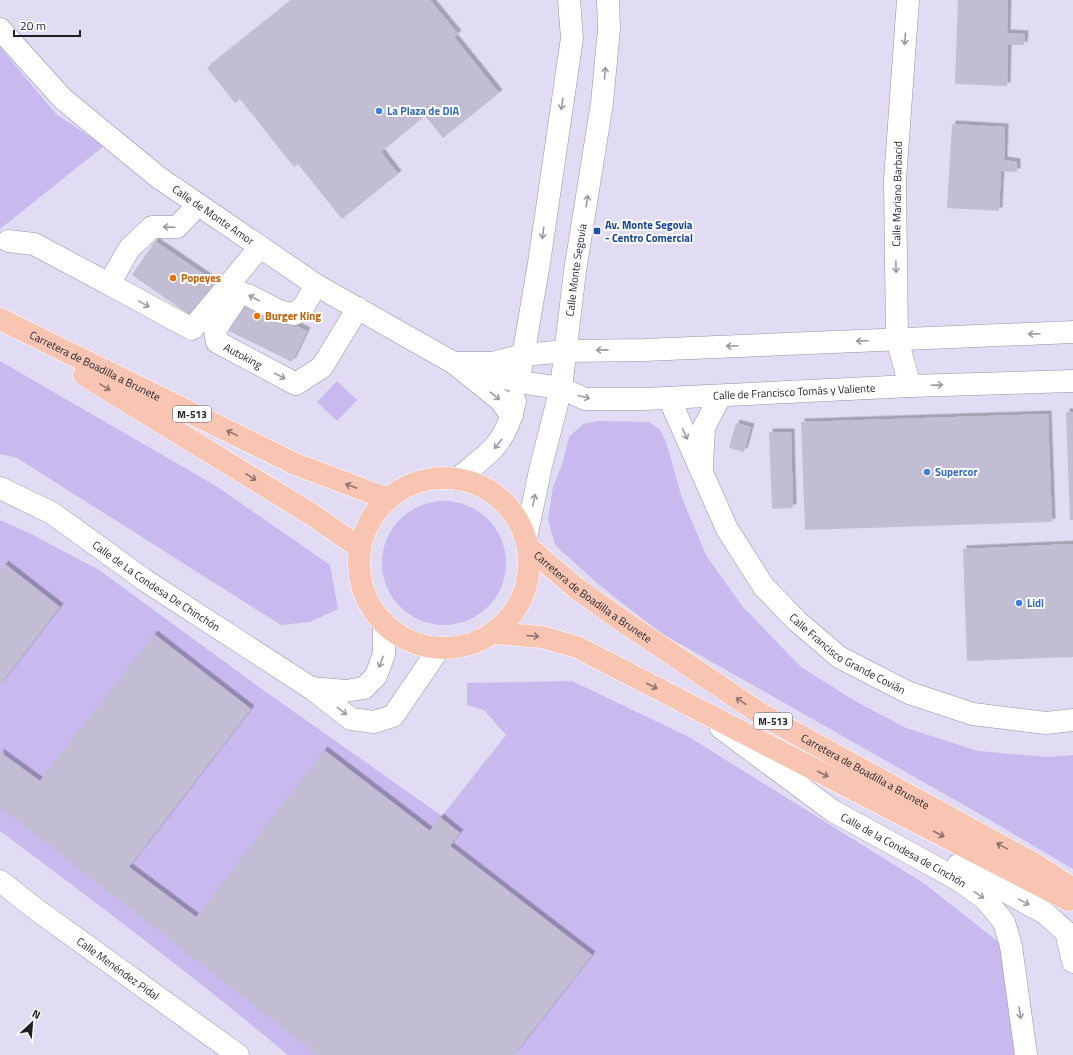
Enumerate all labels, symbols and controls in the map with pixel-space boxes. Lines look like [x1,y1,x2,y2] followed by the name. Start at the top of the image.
[14,12,80,38] scale bar
[20,16,46,35] text: 20 m
[902,32,909,45] one-way arrow
[601,67,608,80] one-way arrow
[558,97,566,110] one-way arrow
[387,103,460,119] place label: La Plaza de DIA
[374,106,384,116] marker: La Plaza de DIA
[888,141,906,247] street label: Calle Mariano Barbacid
[169,181,258,249] street label: Calle de Monte Amor
[583,195,591,208] one-way arrow
[605,217,693,246] place label: Av. Monte Segovia - Centro Comercial
[562,222,591,317] street label: Calle Monte Segovia
[163,223,176,231] one-way arrow
[539,226,547,239] one-way arrow
[592,226,602,236] marker: Av. Monte Segovia - Centro Comercial
[892,260,900,273] one-way arrow
[181,270,221,286] place label: Popeyes
[168,273,178,283] marker: Popeyes
[248,294,260,301] one-way arrow
[138,300,150,308] one-way arrow
[265,308,321,324] place label: Burger King
[252,311,262,321] marker: Burger King
[27,327,164,405] street label: Carretera de Boadilla a Brunete
[1028,330,1041,338] one-way arrow
[856,337,869,345] one-way arrow
[221,339,265,373] street label: Autoking
[726,342,739,350] one-way arrow
[596,346,609,354] one-way arrow
[274,372,286,380] one-way arrow
[713,380,876,404] street label: Calle de Francisco Tomás y Valiente
[930,382,943,389] one-way arrow
[99,384,111,392] one-way arrow
[489,392,500,401] one-way arrow
[577,394,590,401] one-way arrow
[173,406,211,422] road number: M-513
[682,428,689,440] one-way arrow
[227,429,239,437] one-way arrow
[493,439,502,450] one-way arrow
[935,464,978,480] place label: Supercor
[922,467,932,477] marker: Supercor
[245,474,257,482] one-way arrow
[346,481,358,489] one-way arrow
[530,494,538,507] one-way arrow
[89,537,223,635] street label: Calle de La Condesa De Chinchón
[530,547,656,647] street label: Carretera de Boadilla a Brunete
[1027,595,1044,611] place label: Lidl
[1014,598,1024,608] marker: Lidl
[786,610,908,698] street label: Calle Francisco Grande Covián
[526,633,539,640] one-way arrow
[377,655,384,668] one-way arrow
[646,682,658,690] one-way arrow
[736,697,747,705] one-way arrow
[336,707,347,716] one-way arrow
[754,713,792,729] road number: M-513
[798,730,933,813] street label: Carretera de Boadilla a Brunete
[817,771,829,778] one-way arrow
[838,809,970,891] street label: Calle de la Condesa de Cinchón
[933,830,945,838] one-way arrow
[996,841,1008,849] one-way arrow
[973,891,985,899] one-way arrow
[1018,898,1030,906] one-way arrow
[74,933,163,1004] street label: Calle Menéndez Pidal
[12,1003,52,1043] north arrow
[29,1005,43,1023] text: N
[1016,1006,1024,1019] one-way arrow

